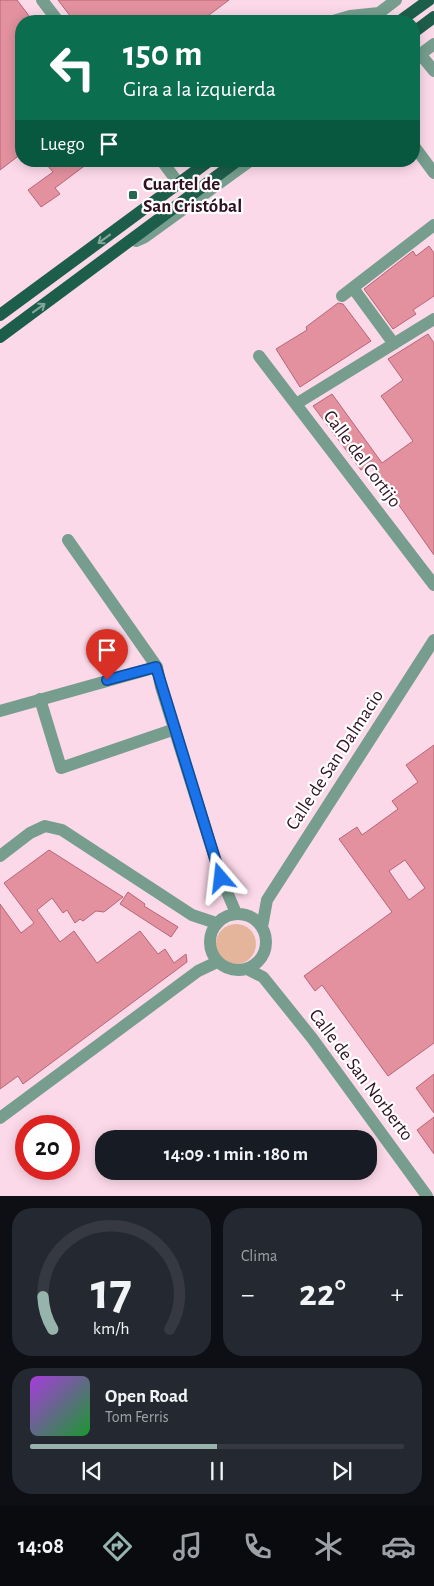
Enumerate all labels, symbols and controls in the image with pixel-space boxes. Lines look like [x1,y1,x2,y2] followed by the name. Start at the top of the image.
[40,35,105,100] icon: left
[123,37,203,72] text: 150 m
[123,78,276,100] text: Gira a la izquierda
[95,130,123,158] icon: arrive
[40,135,85,154] text: Luego
[143,175,242,216] place label: Cuartel de San Cristóbal
[127,189,139,201] marker: Cuartel de San Cristóbal
[97,234,111,244] one-way arrow
[32,303,46,313] one-way arrow
[319,407,405,511] street label: Calle del Cortijo
[86,629,128,680] pin
[93,636,121,664] icon: arrive
[283,687,387,833] street label: Calle de San Dalmacio
[194,851,246,903] position arrow
[305,1006,417,1144] street label: Calle de San Norberto
[15,1115,80,1180] speed limit sign: 20
[164,1145,308,1164] text: 14:09 · 1 min · 180 m
[241,1248,277,1264] text: Clima
[91,1266,132,1318] text: 17
[299,1275,346,1313] text: 22°
[241,1281,254,1309] text: −
[391,1281,404,1309] text: +
[93,1320,130,1338] text: km/h
[105,1387,188,1406] text: Open Road
[105,1409,169,1425] text: Tom Ferris
[78,1457,106,1485] icon: previous
[203,1457,231,1485] icon: pause
[328,1457,356,1485] icon: next
[100,1529,135,1564] icon: directions
[170,1529,205,1564] icon: music
[240,1529,275,1564] icon: phone
[311,1529,346,1564] icon: climate
[381,1529,416,1564] icon: car
[18,1535,64,1557] text: 14:08

